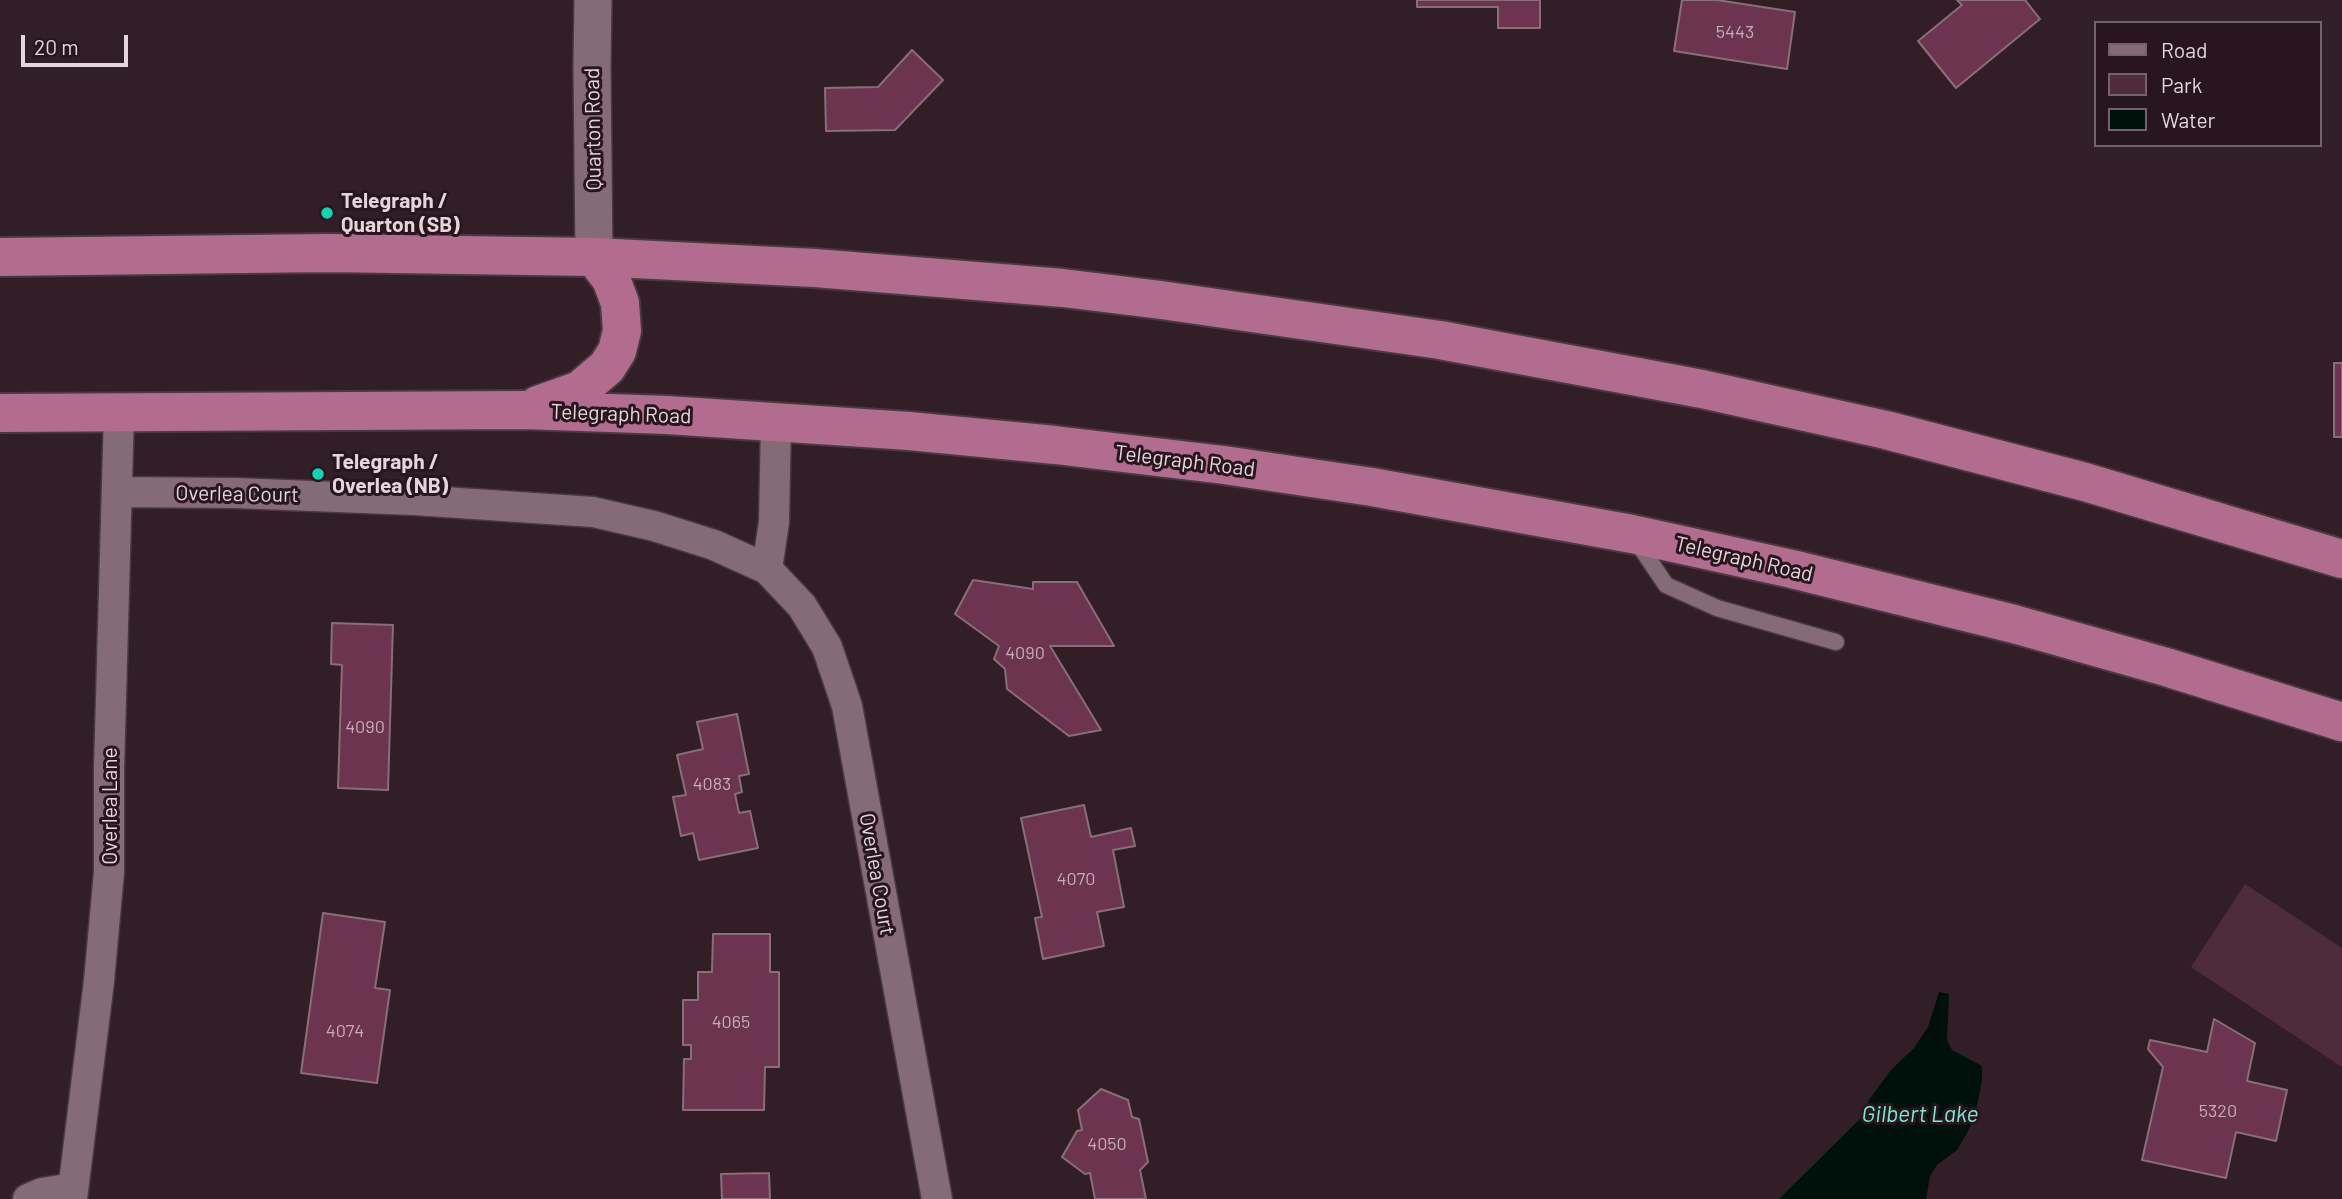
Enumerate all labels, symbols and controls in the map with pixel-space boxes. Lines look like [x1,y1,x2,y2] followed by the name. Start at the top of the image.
[24,21,131,65] scale bar
[1716,21,1754,43] house number: 5443
[2094,21,2321,147] legend
[34,34,79,59] text: 20 m
[2161,37,2207,62] text: Road
[579,67,607,191] street label: Quarton Road
[2161,72,2202,97] text: Park
[2161,107,2215,132] text: Water
[341,188,459,238] place label: Telegraph / Quarton (SB)
[319,205,335,221] marker: Telegraph / Quarton (SB)
[550,399,692,429] street label: Telegraph Road
[1114,440,1256,482] street label: Telegraph Road
[332,449,448,499] place label: Telegraph / Overlea (NB)
[310,466,326,482] marker: Telegraph / Overlea (NB)
[175,480,299,508] street label: Overlea Court
[1673,531,1815,587] street label: Telegraph Road
[1005,642,1045,664] house number: 4090
[345,716,385,738] house number: 4090
[97,747,123,865] street label: Overlea Lane
[693,773,731,795] house number: 4083
[854,811,900,937] street label: Overlea Court
[1057,868,1095,890] house number: 4070
[712,1011,750,1033] house number: 4065
[326,1020,364,1042] house number: 4074
[1862,1100,1978,1128] water label: Gilbert Lake
[2199,1100,2237,1122] house number: 5320
[1087,1133,1127,1155] house number: 4050

